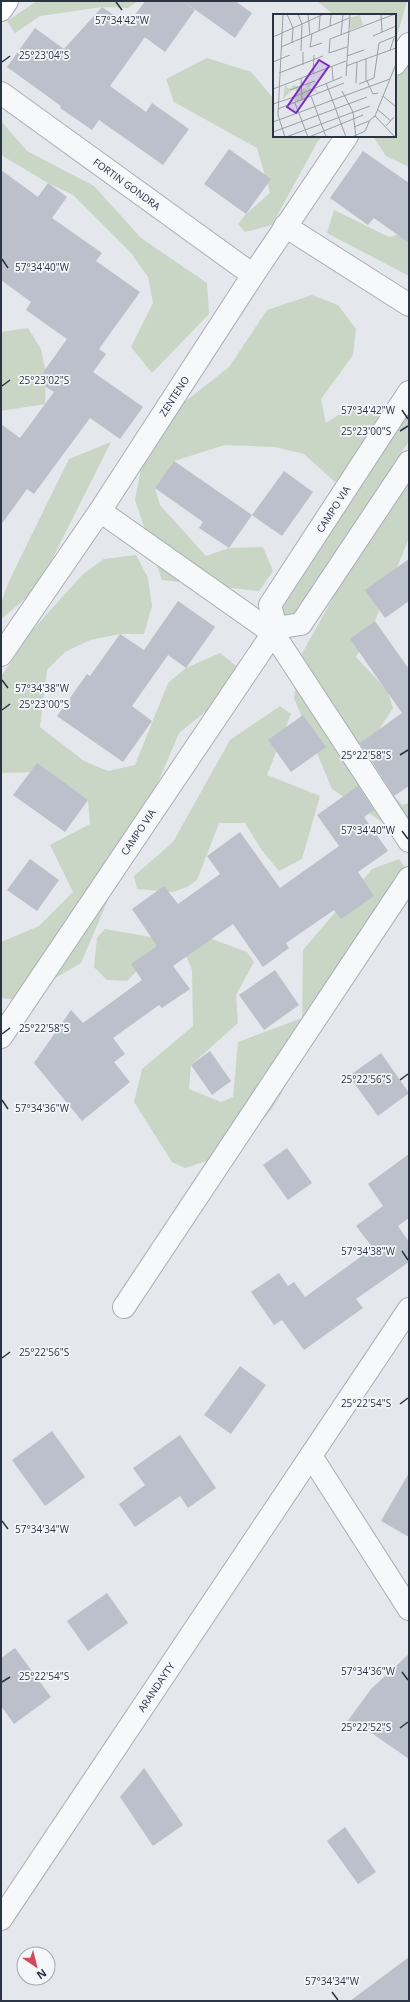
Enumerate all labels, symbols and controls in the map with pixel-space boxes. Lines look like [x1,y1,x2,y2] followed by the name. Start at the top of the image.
[95,13,150,27] text: 57°34'42"W
[273,14,396,137] inset map
[19,48,69,62] text: 25°23'04"S
[91,155,164,214] street label: FORTIN GONDRA
[15,260,70,274] text: 57°34'40"W
[19,373,69,387] text: 25°23'02"S
[156,373,192,419] street label: ZENTENO
[341,403,396,417] text: 57°34'42"W
[341,424,391,438] text: 25°23'00"S
[313,482,354,535] street label: CAMPO VIA
[15,681,70,695] text: 57°34'38"W
[19,697,69,711] text: 25°23'00"S
[341,748,391,762] text: 25°22'58"S
[117,806,159,858] street label: CAMPO VIA
[341,823,396,837] text: 57°34'40"W
[19,1021,69,1035] text: 25°22'58"S
[341,1072,391,1086] text: 25°22'56"S
[15,1101,70,1115] text: 57°34'36"W
[341,1244,396,1258] text: 57°34'38"W
[19,1345,69,1359] text: 25°22'56"S
[341,1396,391,1410] text: 25°22'54"S
[15,1522,70,1536] text: 57°34'34"W
[134,1659,178,1714] street label: ARANDAYTY
[341,1664,396,1678] text: 57°34'36"W
[19,1669,69,1683] text: 25°22'54"S
[341,1720,391,1734] text: 25°22'52"S
[16,1946,56,1986] north arrow
[34,1966,50,1983] text: N
[305,1974,360,1988] text: 57°34'34"W

